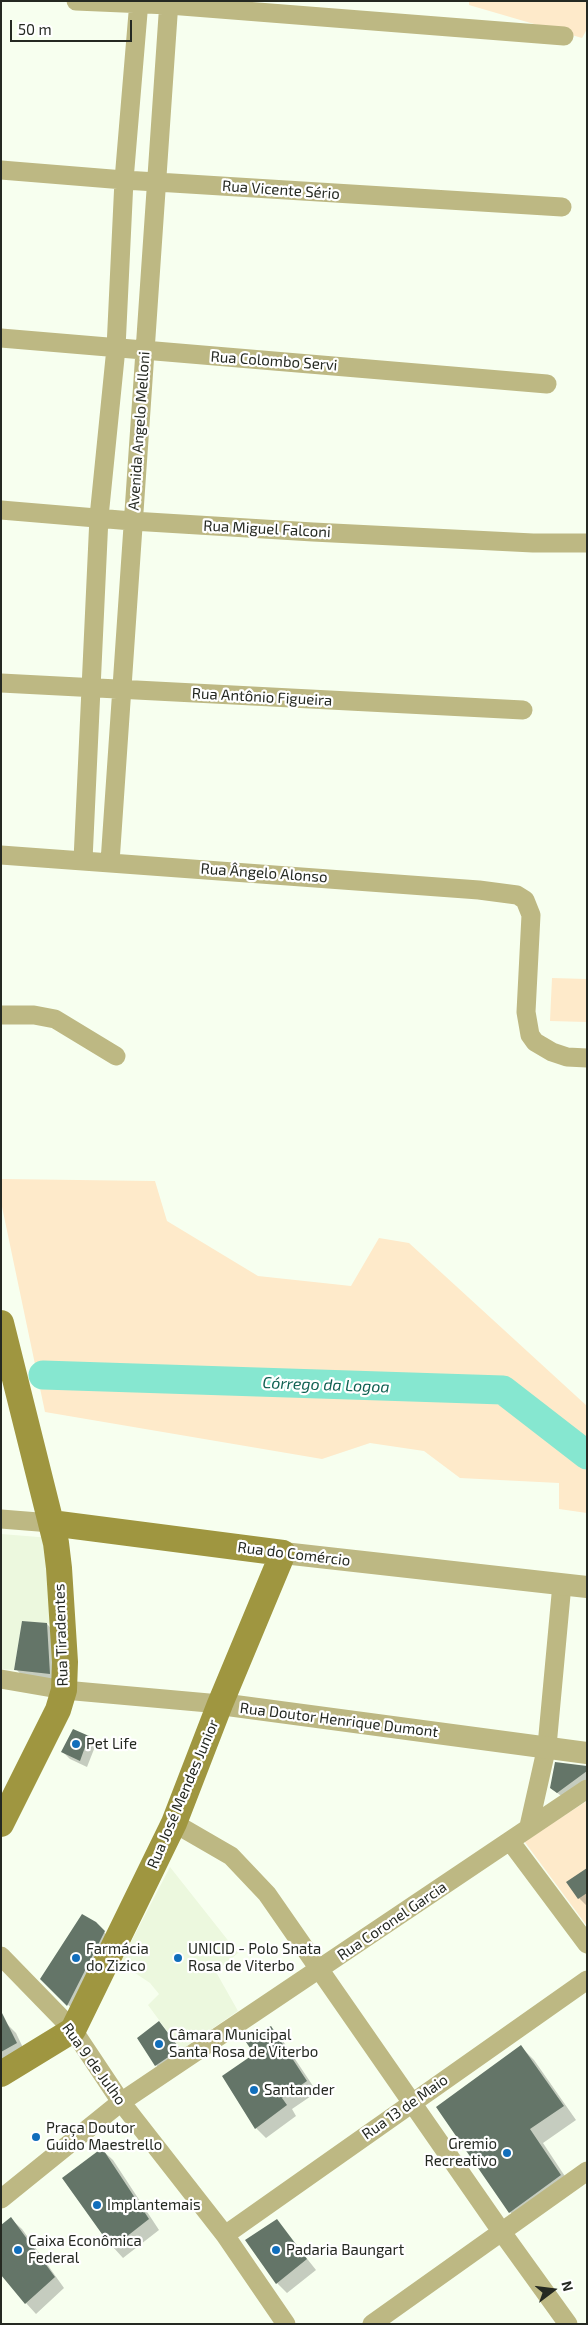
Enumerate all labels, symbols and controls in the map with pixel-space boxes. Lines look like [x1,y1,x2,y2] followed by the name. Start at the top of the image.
[12,10,135,42] scale bar
[18,20,52,38] text: 50 m
[221,177,341,203] street label: Rua Vicente Sério
[210,348,338,374] street label: Rua Colombo Servi
[124,351,154,511] street label: Avenida Angelo Melloni
[203,517,331,541] street label: Rua Miguel Falconi
[191,684,333,710] street label: Rua Antônio Figueira
[200,860,328,886] street label: Rua Ângelo Alonso
[262,1373,390,1397] water label: Córrego da Logoa
[237,1538,351,1570] street label: Rua do Comércio
[50,1583,72,1687] street label: Rua Tiradentes
[239,1699,439,1741] street label: Rua Doutor Henrique Dumont
[143,1717,223,1871] street label: Rua José Mendes Junior
[86,1735,137,1753] place label: Pet Life
[70,1738,82,1750] marker: Pet Life
[334,1878,450,1964] street label: Rua Coronel Garcia
[86,1940,149,1975] place label: Farmácia do Zizico
[188,1940,321,1975] place label: UNICID - Polo Snata Rosa de Viterbo
[70,1952,82,1964] marker: Farmácia do Zizico
[172,1952,184,1964] marker: UNICID - Polo Snata Rosa de Viterbo
[58,2020,130,2108] street label: Rua 9 de Julho
[169,2026,318,2061] place label: Câmara Municipal Santa Rosa de Viterbo
[153,2038,165,2050] marker: Câmara Municipal Santa Rosa de Viterbo
[359,2071,451,2143] street label: Rua 13 de Maio
[264,2081,335,2099] place label: Santander
[248,2084,260,2096] marker: Santander
[46,2119,162,2154] place label: Praça Doutor Guido Maestrello
[30,2131,42,2143] marker: Praça Doutor Guido Maestrello
[424,2135,497,2170] place label: Gremio Recreativo
[501,2147,513,2159] marker: Gremio Recreativo
[107,2196,201,2214] place label: Implantemais
[91,2199,103,2211] marker: Implantemais
[28,2232,142,2267] place label: Caixa Econômica Federal
[286,2241,404,2259] place label: Padaria Baungart
[12,2244,24,2256] marker: Caixa Econômica Federal
[270,2244,282,2256] marker: Padaria Baungart
[528,2265,578,2315] north arrow
[558,2279,577,2293] text: N

